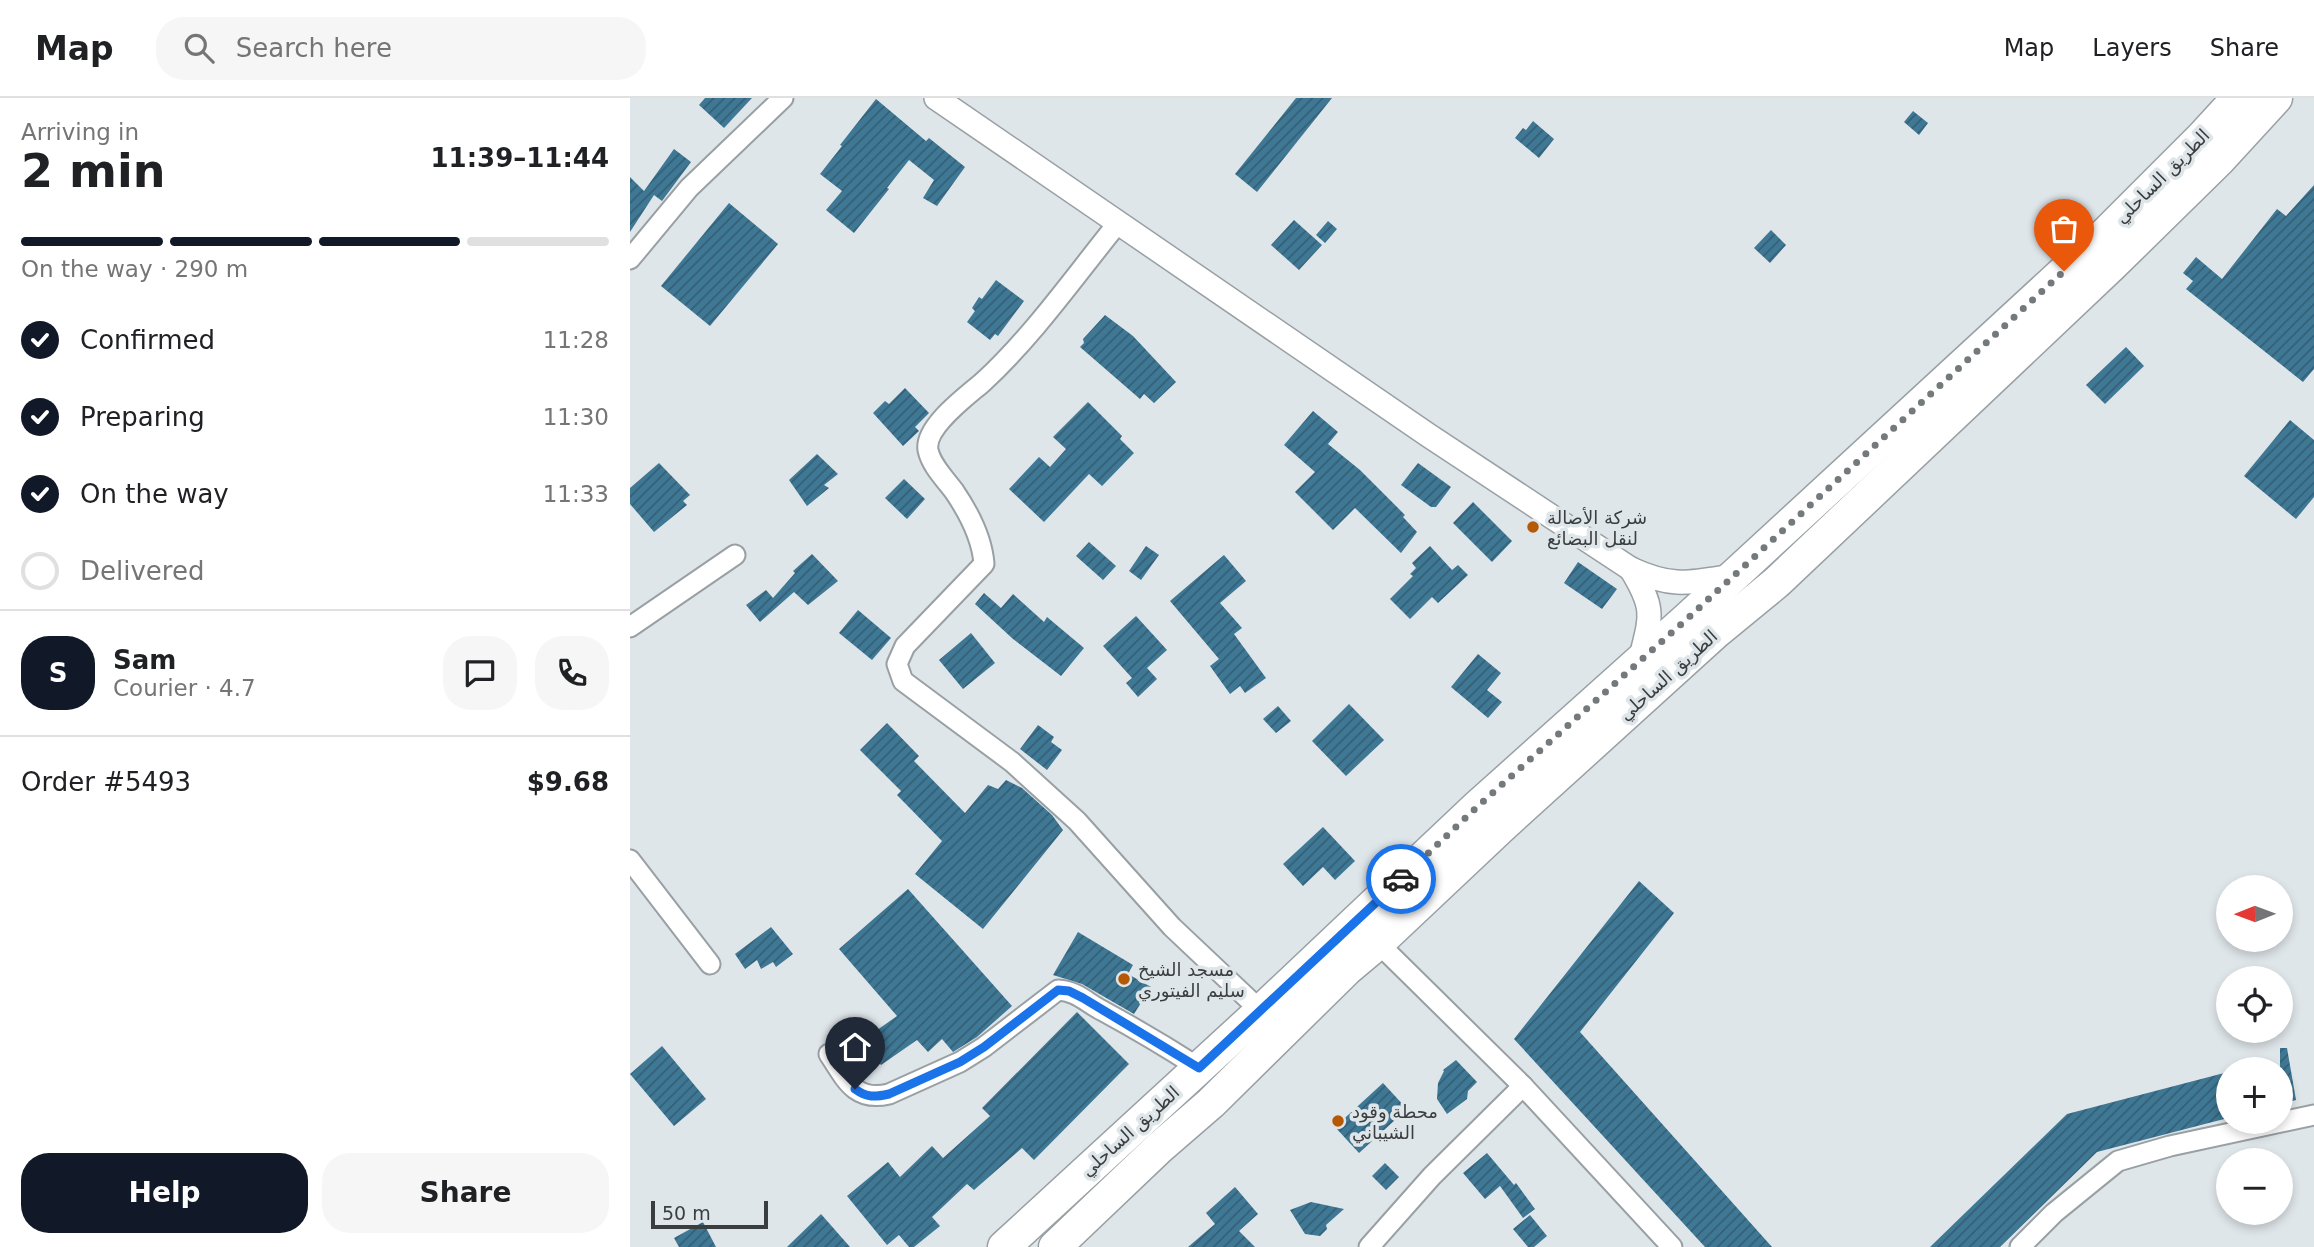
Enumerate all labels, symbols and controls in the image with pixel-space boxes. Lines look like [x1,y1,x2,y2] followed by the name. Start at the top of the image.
[156,17,646,80] search box
[35,29,114,68] text: Map
[180,29,218,67] icon: search
[236,33,392,63] text: Search here
[2004,34,2054,62] text: Map
[2092,34,2172,62] text: Layers
[2210,34,2279,62] text: Share
[21,119,139,145] text: Arriving in
[2110,124,2214,228] street label: الطريق الساحلي
[430,143,609,173] text: 11:39–11:44
[21,144,165,198] text: 2 min
[2034,199,2094,271] pin
[2045,210,2083,248] icon: bag
[21,256,248,282] text: On the way · 290 m
[21,321,59,359] icon: check
[80,325,215,355] text: Confirmed
[543,327,609,353] text: 11:28
[21,398,59,436] icon: check
[80,402,205,432] text: Preparing
[543,404,609,430] text: 11:30
[21,475,59,513] icon: check
[80,479,229,509] text: On the way
[543,481,609,507] text: 11:33
[1547,507,1647,550] place label: شركة الأصالة لنقل البضائع
[1525,519,1541,535] marker: شركة الأصالة لنقل البضائع
[80,556,204,586] text: Delivered
[1615,625,1722,725] street label: الطريق الساحلي
[443,636,517,710] button: chat
[535,636,609,710] button: phone
[113,645,176,675] text: Sam
[49,658,67,688] text: S
[113,675,256,701] text: Courier · 4.7
[21,767,191,797] text: Order #5493
[527,767,609,797] text: $9.68
[1366,844,1436,914] courier
[1382,860,1420,898] icon: car
[2216,875,2292,952] north arrow
[2216,875,2293,1225] map controls
[1138,959,1245,1002] place label: مسجد الشيخ سليم الفيتوري
[2216,966,2293,1043] button: locate
[1116,971,1132,987] marker: مسجد الشيخ سليم الفيتوري
[825,1017,885,1089] pin
[836,1028,874,1066] icon: home
[2216,1057,2293,1134] button: +
[1077,1081,1184,1181] street label: الطريق الساحلي
[1352,1101,1438,1144] place label: محطة وقود الشيباني
[1330,1113,1346,1129] marker: محطة وقود الشيباني
[2216,1148,2293,1225] button: −
[21,1153,308,1233] button: Help
[322,1153,609,1233] button: Share
[651,1198,768,1230] scale bar
[662,1202,711,1224] text: 50 m

